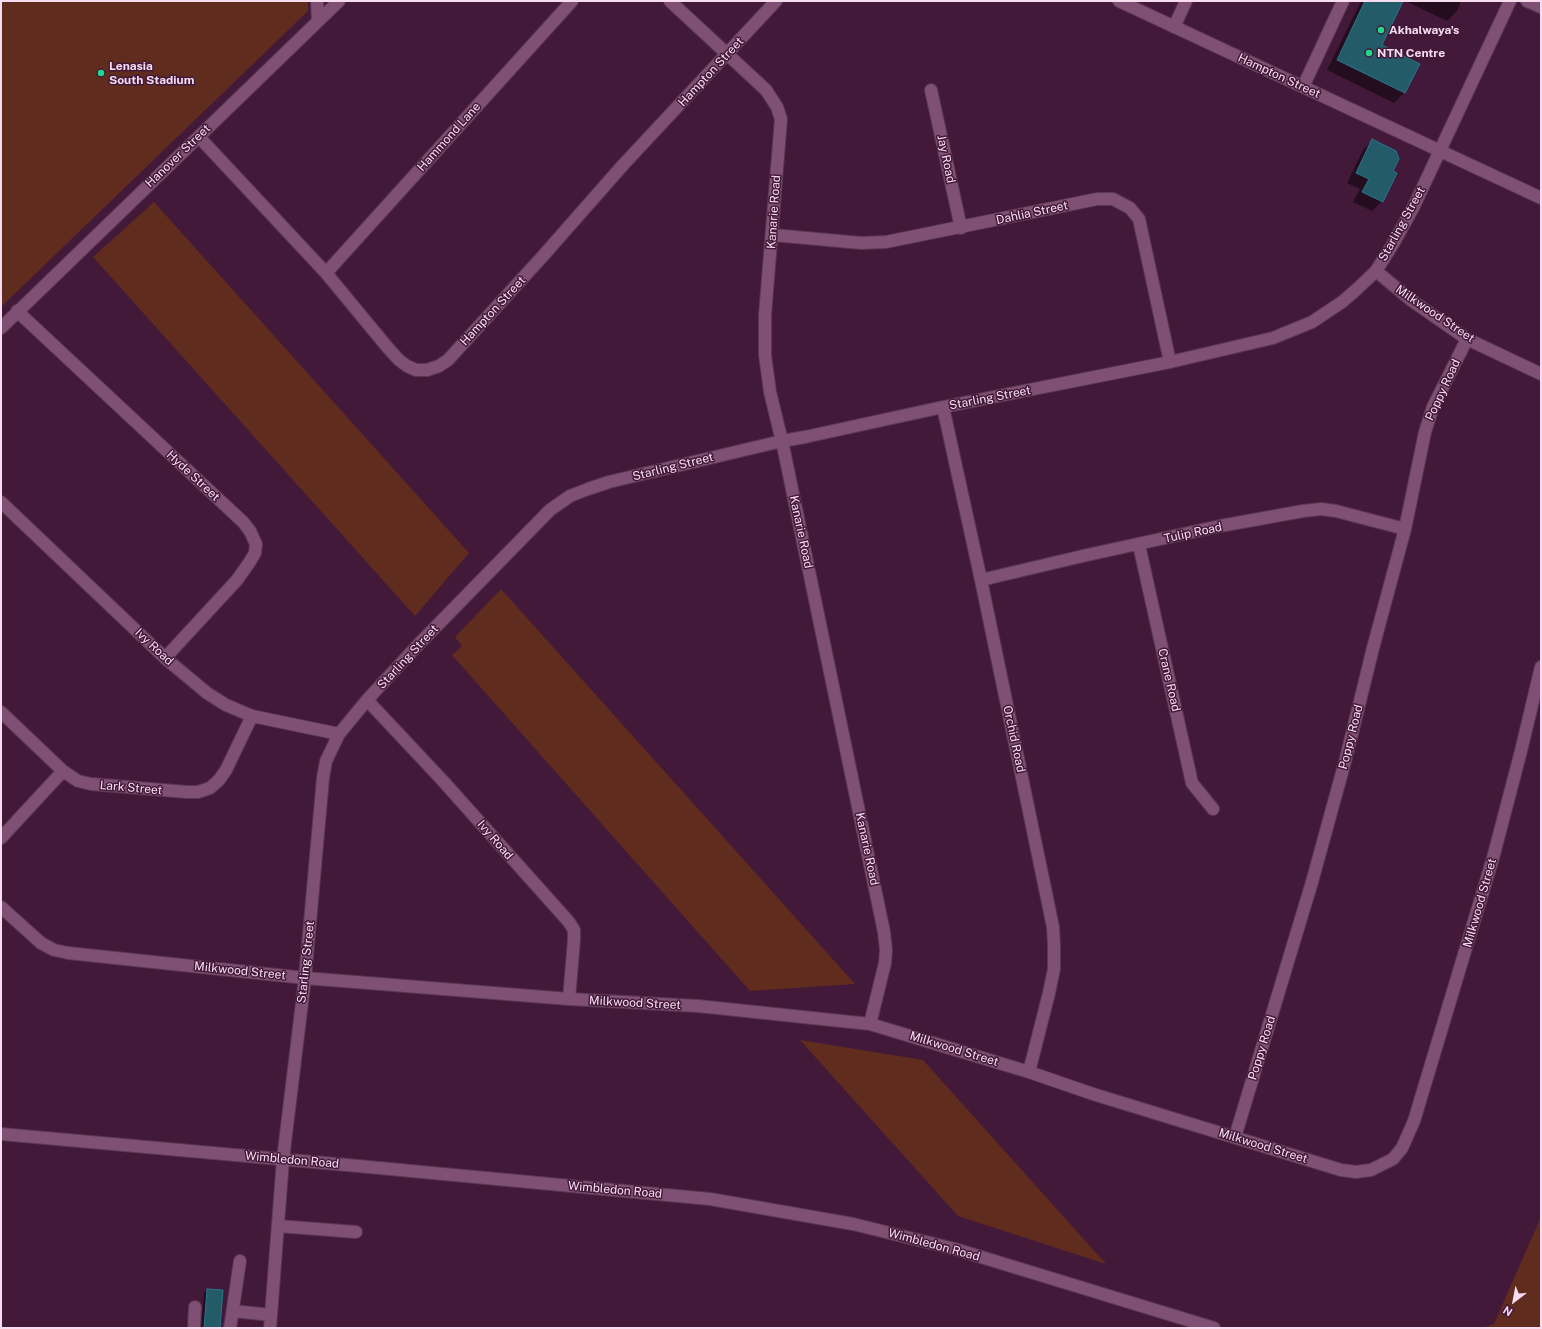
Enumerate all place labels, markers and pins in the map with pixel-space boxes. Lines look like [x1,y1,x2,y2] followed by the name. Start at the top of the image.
[1389,23,1459,37] place label: Akhalwaya's
[1376,25,1386,35] marker: Akhalwaya's
[1377,46,1445,60] place label: NTN Centre
[1364,48,1374,58] marker: NTN Centre
[109,59,194,87] place label: Lenasia South Stadium
[96,68,106,78] marker: Lenasia South Stadium

